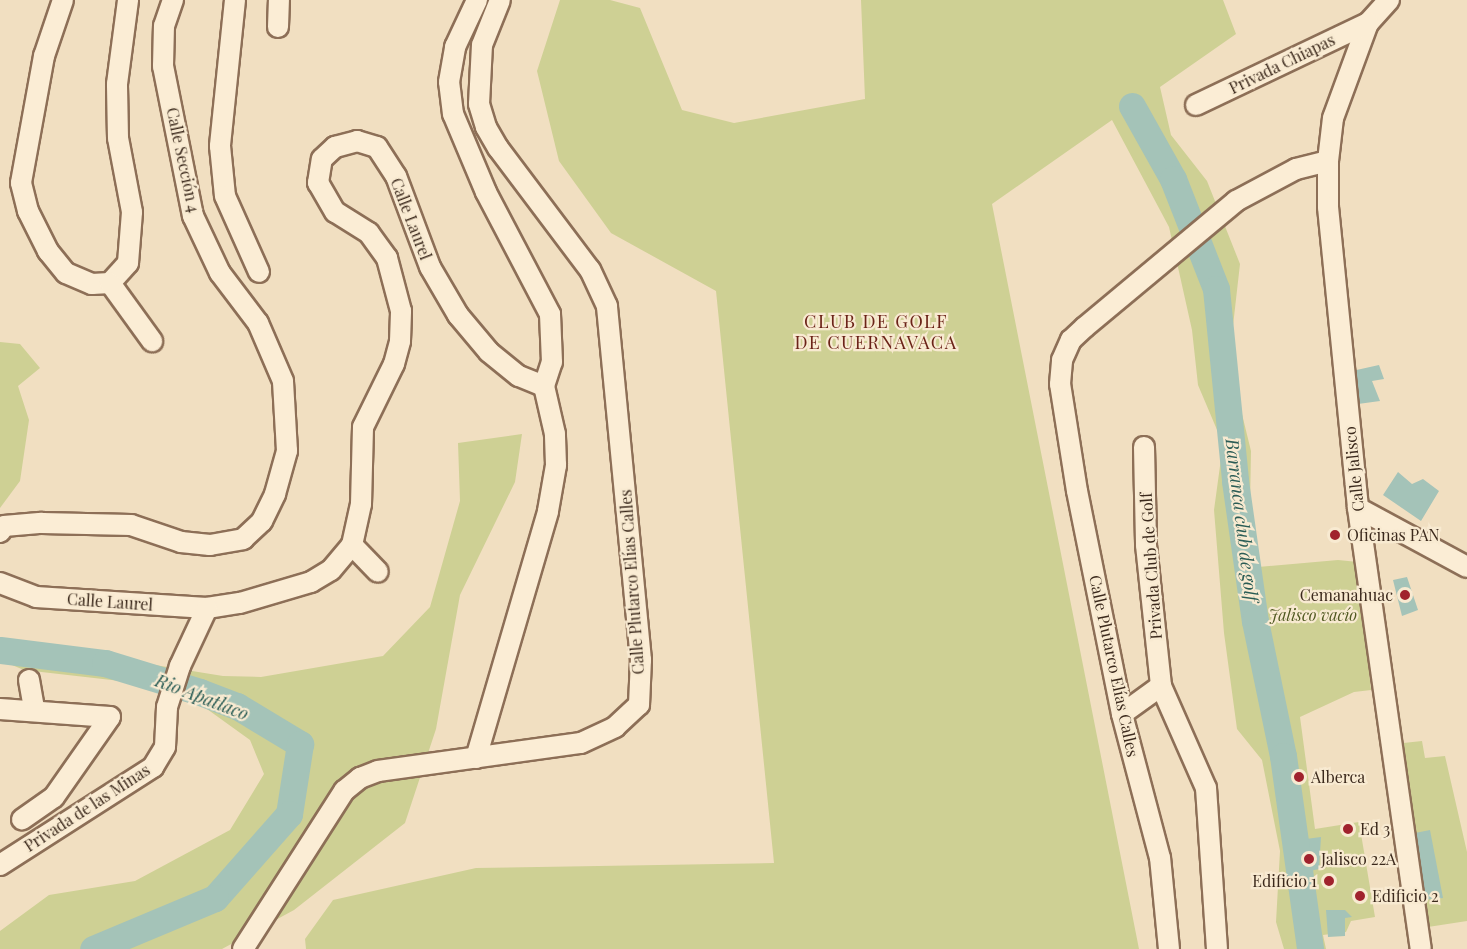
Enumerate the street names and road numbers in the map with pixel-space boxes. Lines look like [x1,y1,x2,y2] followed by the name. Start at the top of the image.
[1226,30,1338,98] street label: Privada Chiapas
[162,106,204,214] street label: Calle Sección 4
[387,175,435,263] street label: Calle Laurel
[1340,425,1368,513] street label: Calle Jalisco
[616,489,648,675] street label: Calle Plutarco Elías Calles
[1136,492,1166,640] street label: Privada Club de Golf
[1085,573,1143,759] street label: Calle Plutarco Elías Calles
[66,589,154,615] street label: Calle Laurel
[20,760,154,856] street label: Privada de las Minas

